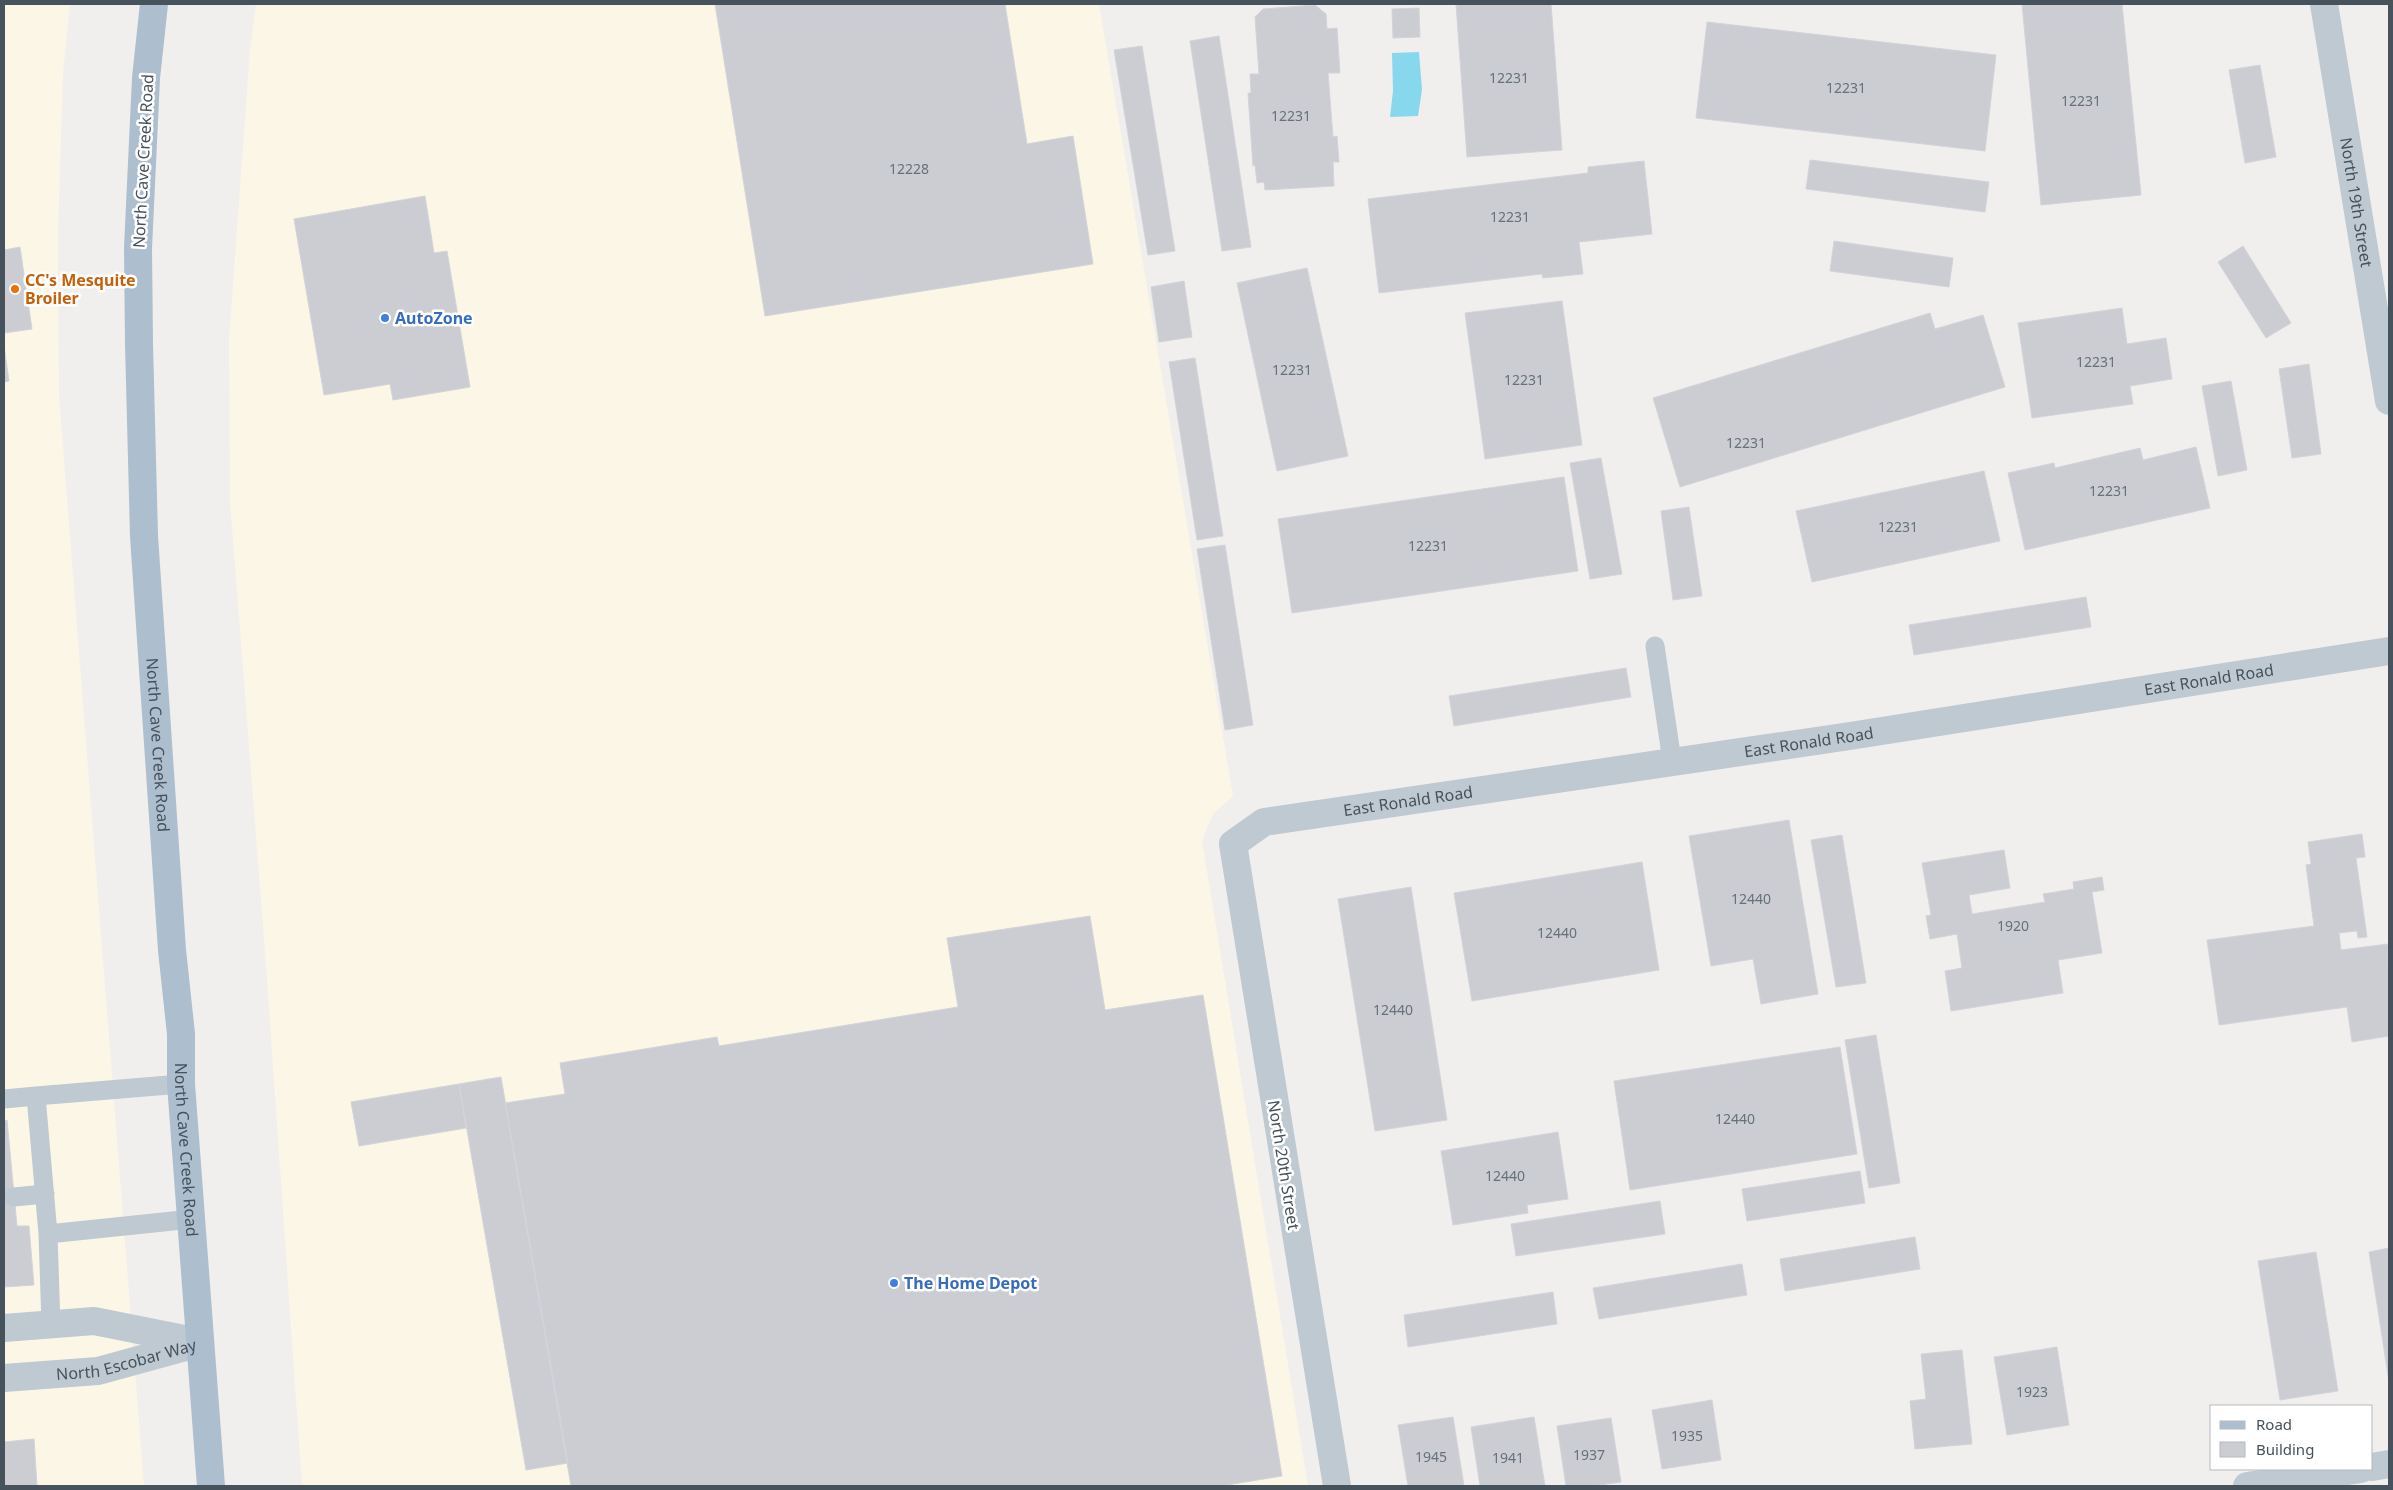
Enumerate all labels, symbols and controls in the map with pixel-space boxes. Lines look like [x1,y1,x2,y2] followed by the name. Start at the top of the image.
[1489,68,1529,87] house number: 12231
[127,73,159,249] street label: North Cave Creek Road
[1826,78,1866,97] house number: 12231
[2061,91,2101,110] house number: 12231
[1271,106,1311,125] house number: 12231
[2335,136,2378,269] street label: North 19th Street
[889,159,929,178] house number: 12228
[1490,207,1530,226] house number: 12231
[25,269,136,309] place label: CC's Mesquite Broiler
[9,283,21,295] marker: CC's Mesquite Broiler
[395,307,473,329] place label: AutoZone
[379,312,391,324] marker: AutoZone
[2076,352,2116,371] house number: 12231
[1272,360,1312,379] house number: 12231
[1504,370,1544,389] house number: 12231
[1726,433,1766,452] house number: 12231
[2089,481,2129,500] house number: 12231
[1878,517,1918,536] house number: 12231
[1408,536,1448,555] house number: 12231
[141,657,175,833] street label: North Cave Creek Road
[2143,658,2275,700] street label: East Ronald Road
[1743,721,1875,762] street label: East Ronald Road
[1342,780,1474,821] street label: East Ronald Road
[1731,889,1771,908] house number: 12440
[1997,916,2029,935] house number: 1920
[1537,923,1577,942] house number: 12440
[1373,1000,1413,1019] house number: 12440
[170,1063,203,1237] street label: North Cave Creek Road
[1263,1099,1305,1232] street label: North 20th Street
[1715,1109,1755,1128] house number: 12440
[1485,1166,1525,1185] house number: 12440
[904,1272,1037,1294] place label: The Home Depot
[888,1277,900,1289] marker: The Home Depot
[55,1333,200,1385] street label: North Escobar Way
[2016,1382,2048,1401] house number: 1923
[2210,1405,2373,1470] legend
[2256,1414,2292,1434] text: Road
[1671,1426,1703,1445] house number: 1935
[2256,1439,2314,1459] text: Building
[1573,1445,1605,1464] house number: 1937
[1415,1447,1447,1466] house number: 1945
[1492,1448,1524,1467] house number: 1941

